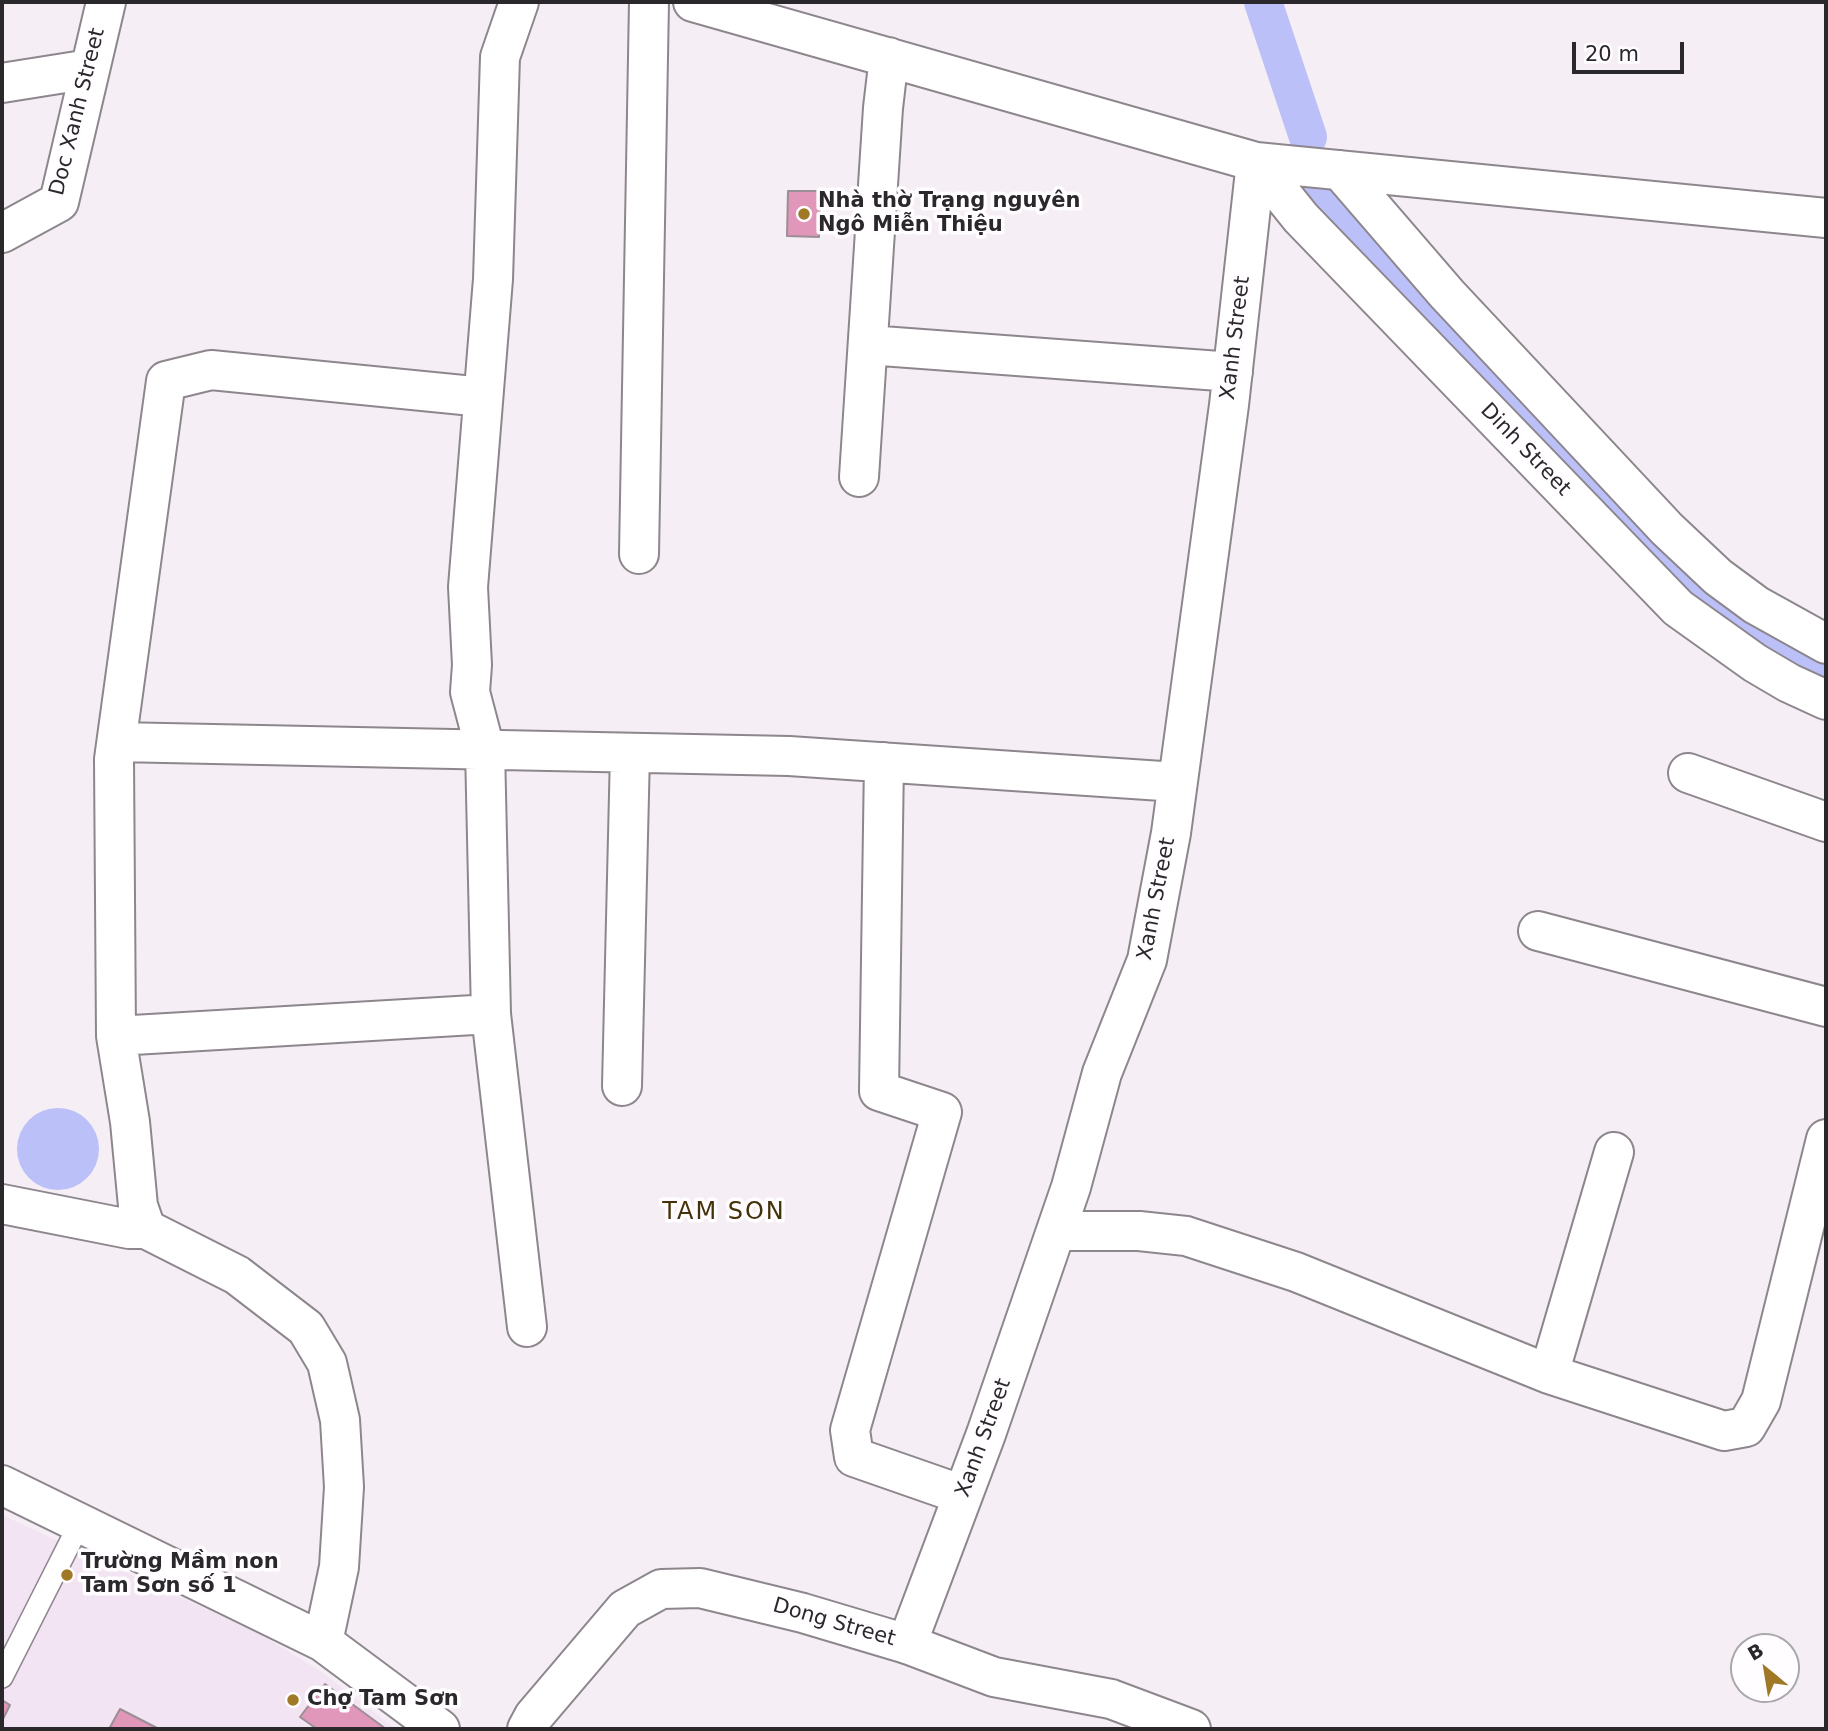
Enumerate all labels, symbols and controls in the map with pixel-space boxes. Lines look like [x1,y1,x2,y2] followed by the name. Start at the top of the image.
[45,26,111,198] street label: Doc Xanh Street
[1576,28,1688,72] scale bar
[1585,42,1639,66] text: 20 m
[818,189,1080,239] place label: Nhà thờ Trạng nguyên Ngô Miễn Thiệu
[796,206,812,222] marker: Nhà thờ Trạng nguyên Ngô Miễn Thiệu
[1216,275,1256,401] street label: Xanh Street
[1475,398,1575,502] street label: Dinh Street
[1133,836,1181,962] street label: Xanh Street
[663,1199,785,1227] district label: TAM SON
[951,1375,1017,1501] street label: Xanh Street
[81,1550,279,1600] place label: Trường Mầm non Tam Sơn số 1
[59,1567,75,1583] marker: Trường Mầm non Tam Sơn số 1
[770,1594,898,1652] street label: Dong Street
[1730,1633,1800,1703] north arrow
[1744,1638,1767,1665] text: B
[307,1687,459,1713] place label: Chợ Tam Sơn
[285,1692,301,1708] marker: Chợ Tam Sơn

